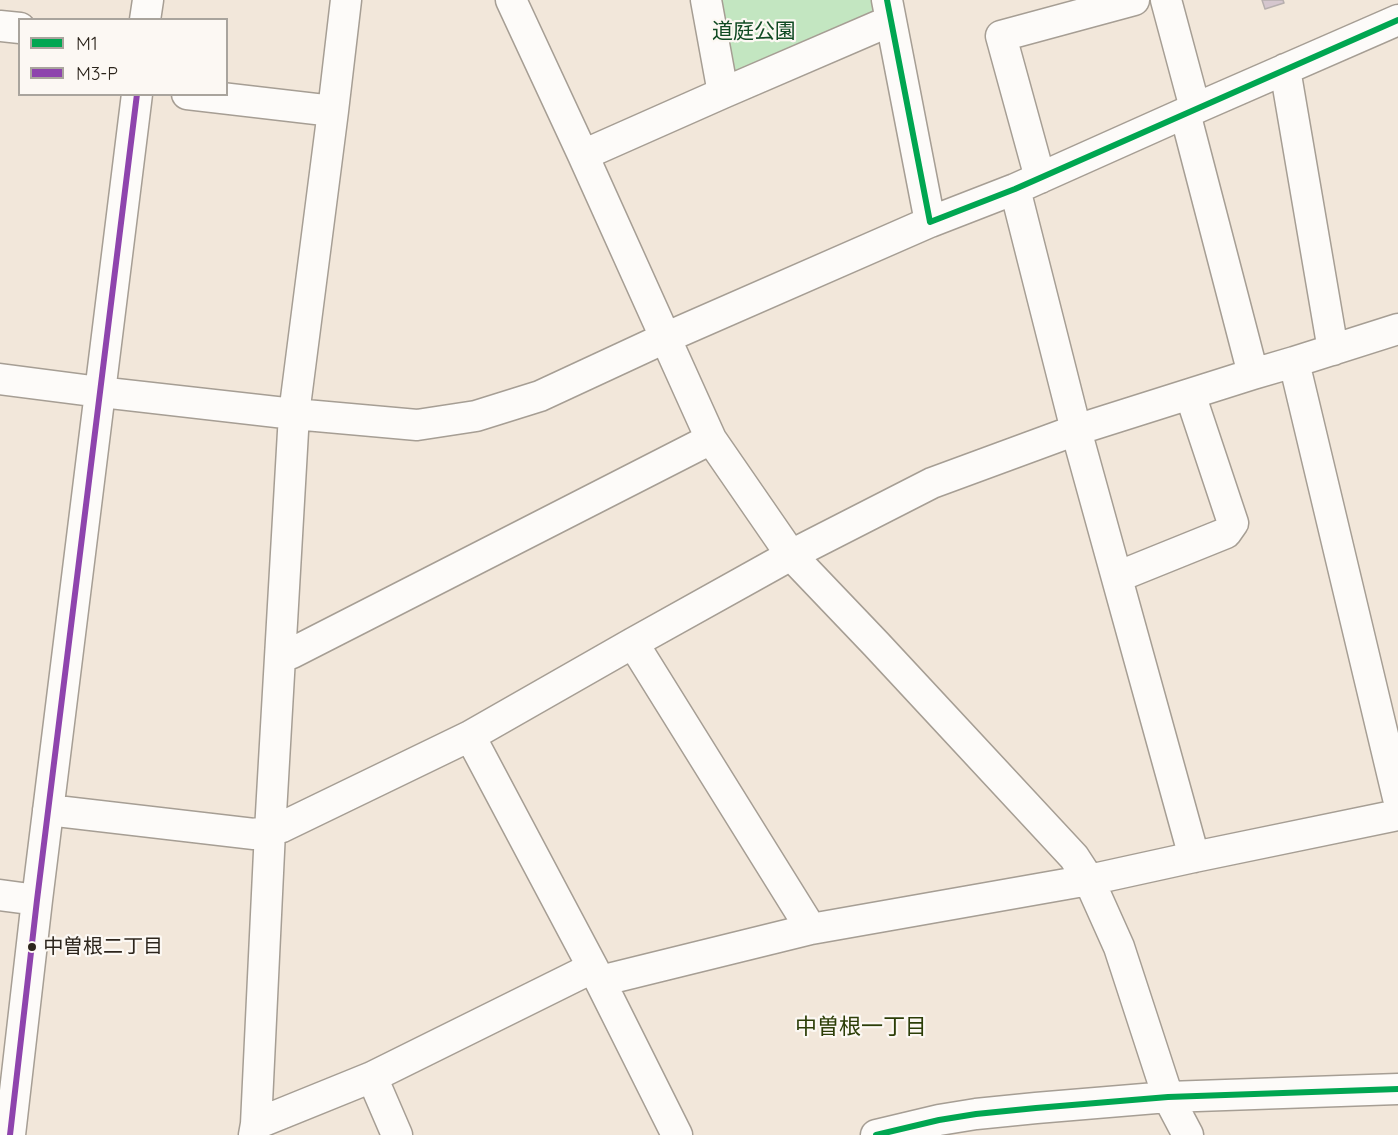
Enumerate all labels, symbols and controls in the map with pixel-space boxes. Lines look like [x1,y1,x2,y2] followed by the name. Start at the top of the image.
[18,18,228,96] legend
[712,19,796,45] park label: 道庭公園
[76,32,98,55] text: M1
[76,62,118,85] text: M3-P
[43,935,163,959] place label: 中曽根二丁目
[26,941,38,953] marker: 中曽根二丁目
[795,1014,927,1040] district label: 中曽根一丁目

